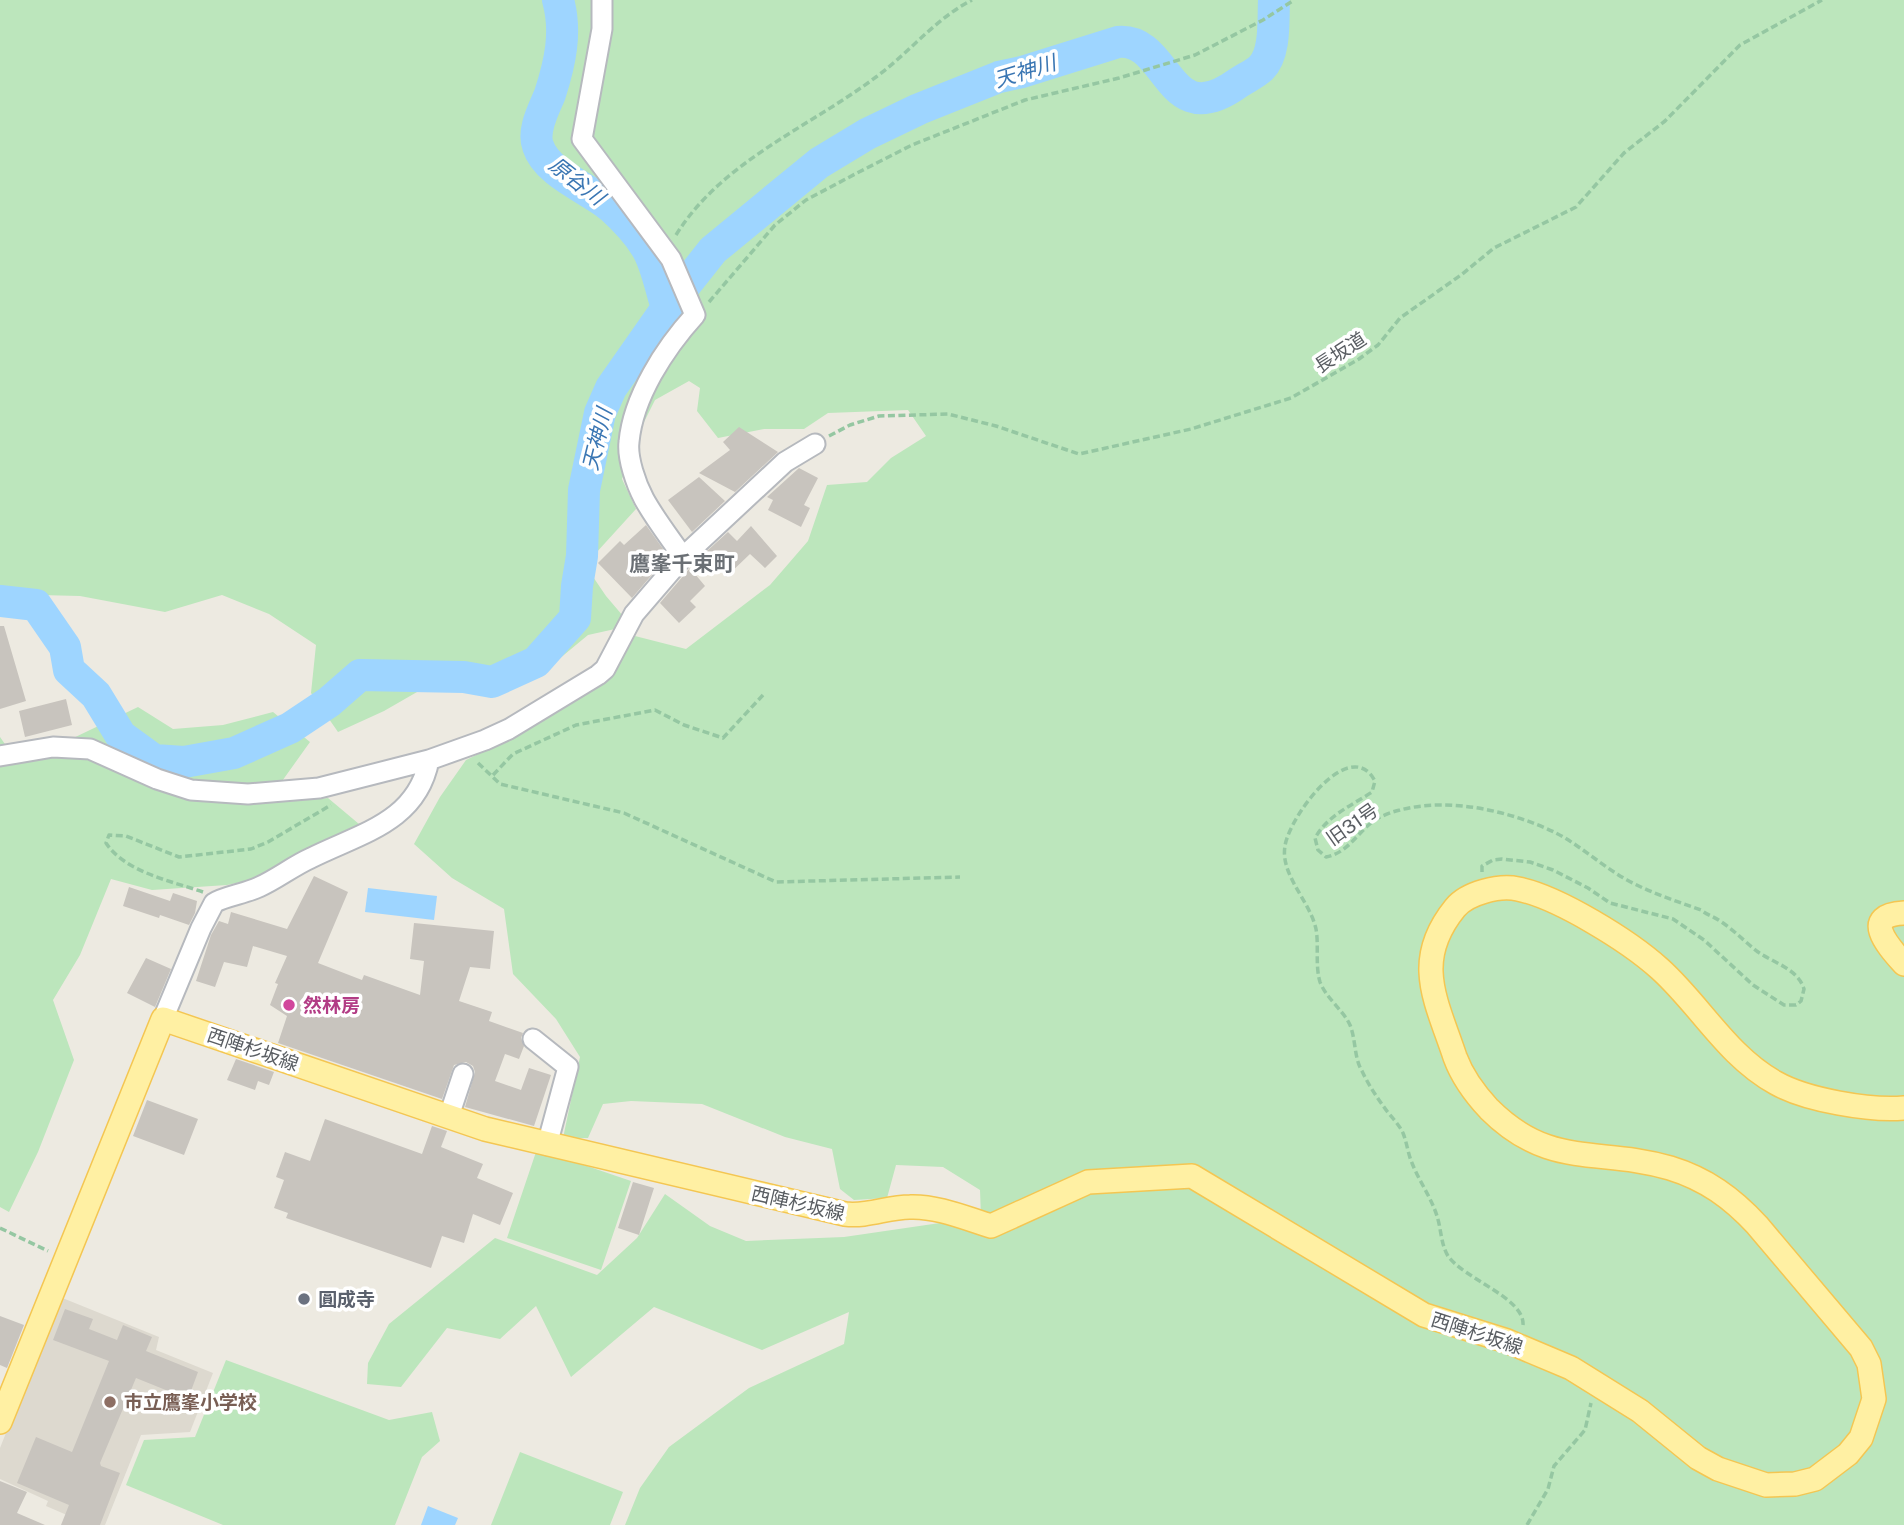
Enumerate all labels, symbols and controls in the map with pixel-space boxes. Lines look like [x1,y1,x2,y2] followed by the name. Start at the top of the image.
[991,49,1061,92] water label: 天神川
[544,152,611,211] water label: 原谷川
[1310,327,1370,377] street label: 長坂道
[577,403,617,473] water label: 天神川
[630,551,735,576] district label: 鷹峯千束町
[1322,798,1382,850] street label: 旧31号
[303,994,360,1016] place label: 然林房
[281,997,297,1013] marker: 然林房
[204,1023,302,1075] street label: 西陣杉坂線
[749,1182,847,1224] street label: 西陣杉坂線
[318,1288,375,1310] place label: 圓成寺
[296,1291,312,1307] marker: 圓成寺
[1428,1308,1526,1358] street label: 西陣杉坂線
[124,1391,257,1413] place label: 市立鷹峯小学校
[102,1394,118,1410] marker: 市立鷹峯小学校

